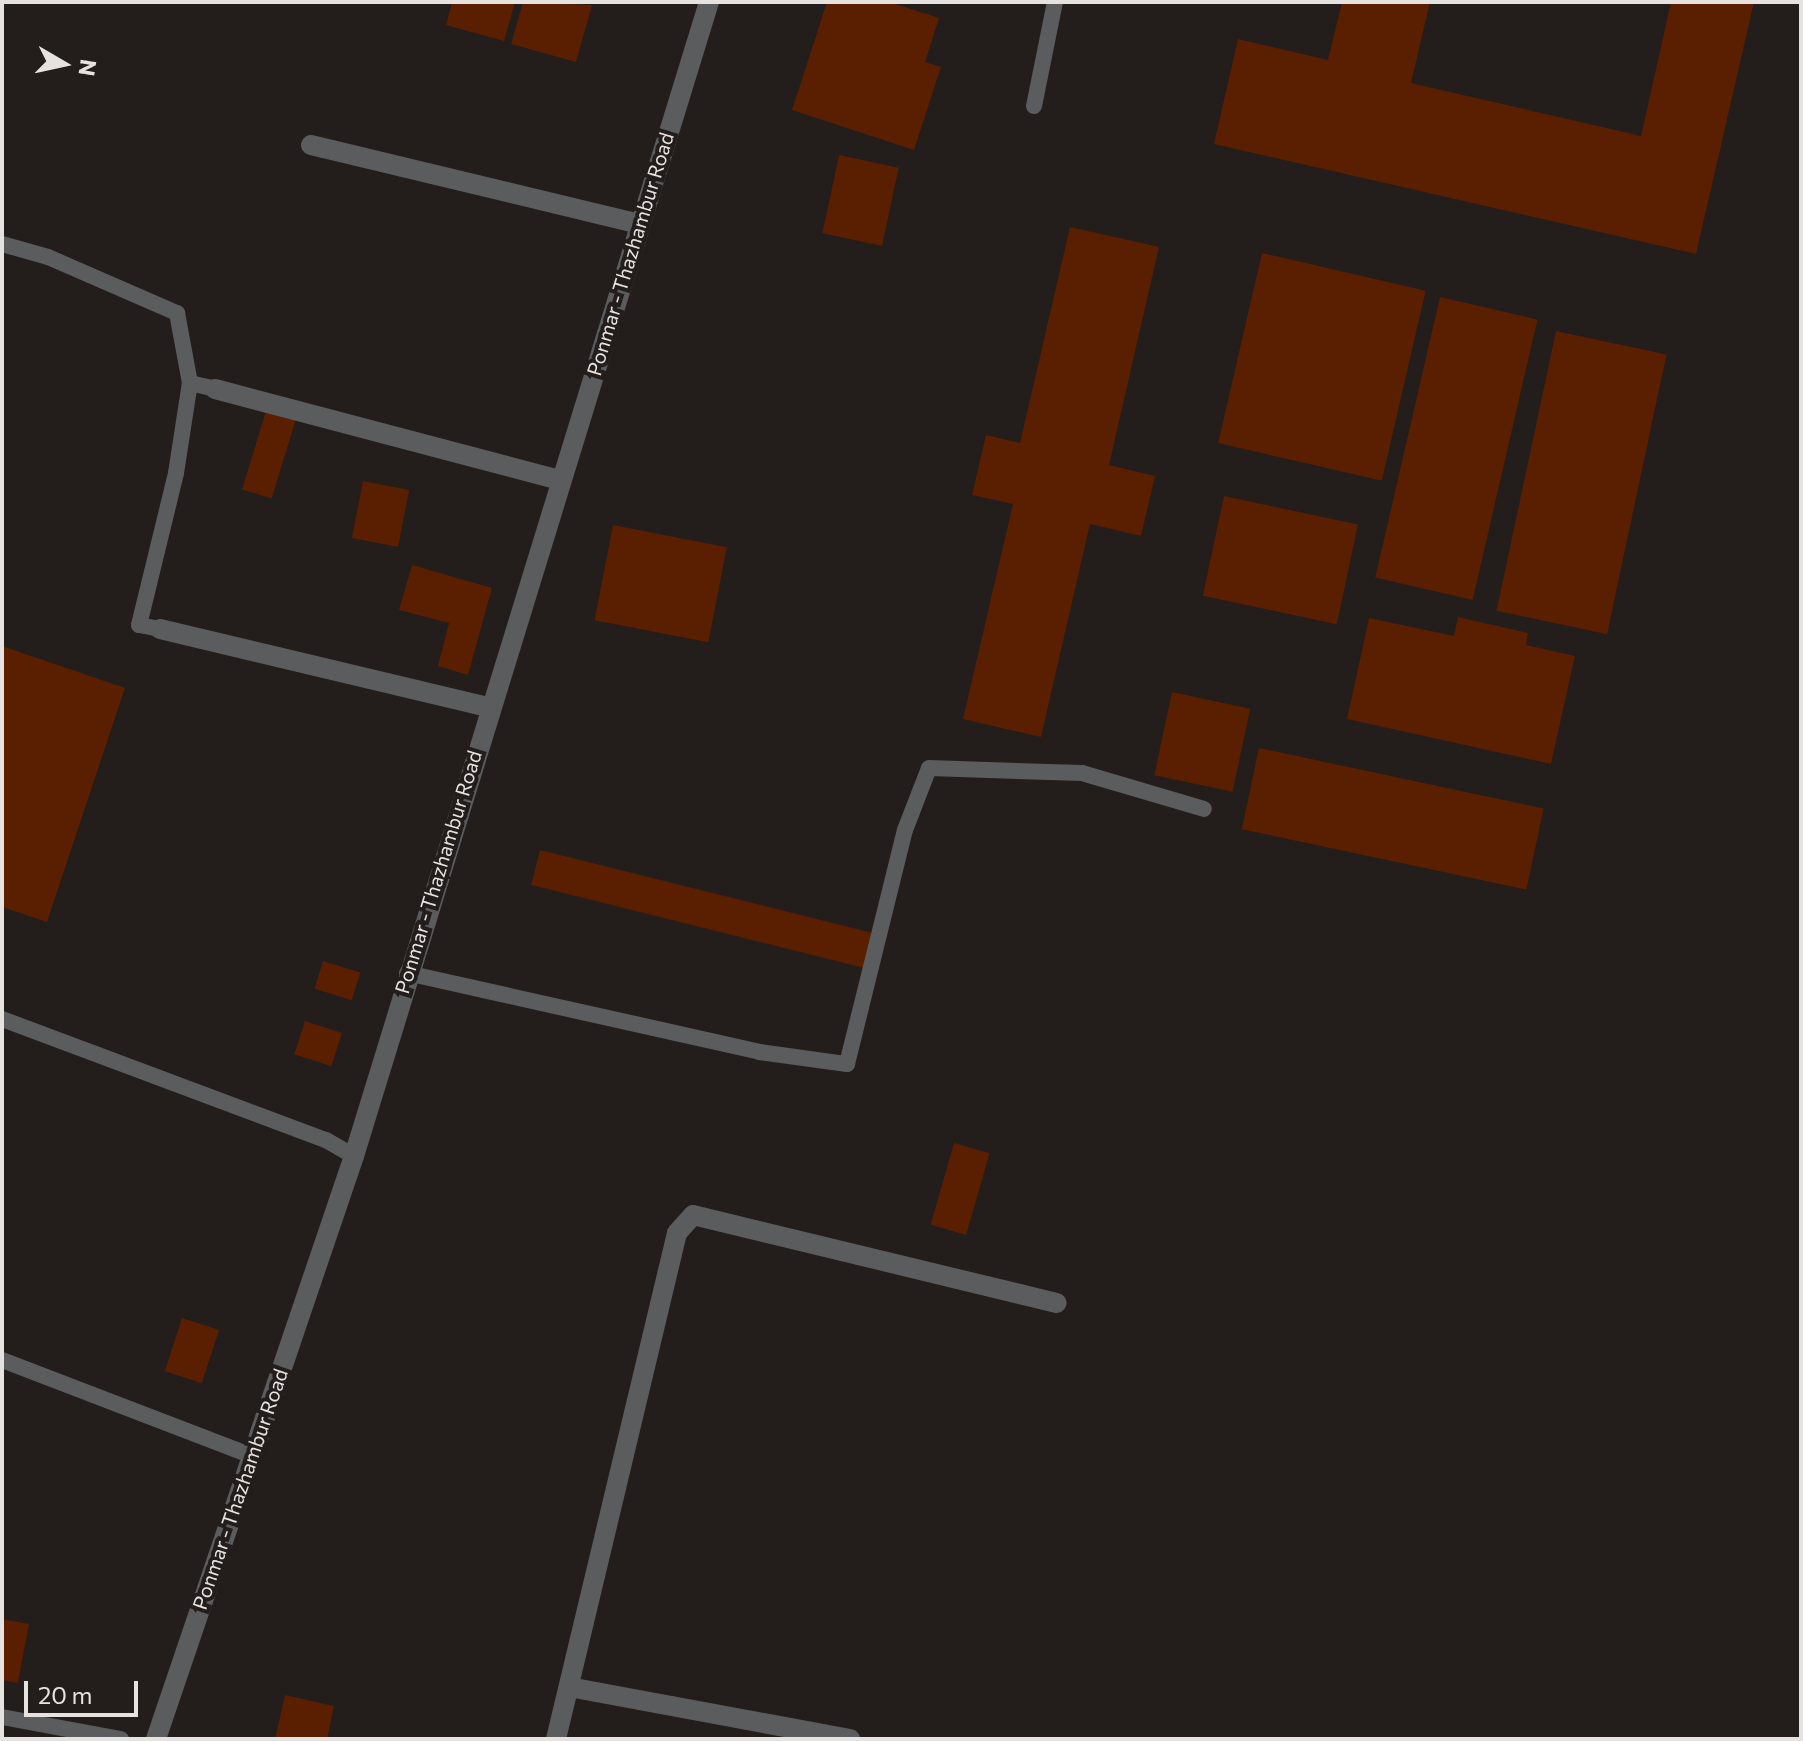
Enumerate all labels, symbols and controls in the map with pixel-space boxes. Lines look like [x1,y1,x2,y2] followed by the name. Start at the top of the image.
[24,24,104,104] north arrow
[74,58,103,78] text: N
[582,129,678,379] street label: Ponmar - Thazhambur Road
[390,747,486,997] street label: Ponmar - Thazhambur Road
[187,1365,293,1613] street label: Ponmar - Thazhambur Road
[28,1665,142,1715] scale bar
[38,1680,92,1709] text: 20 m

